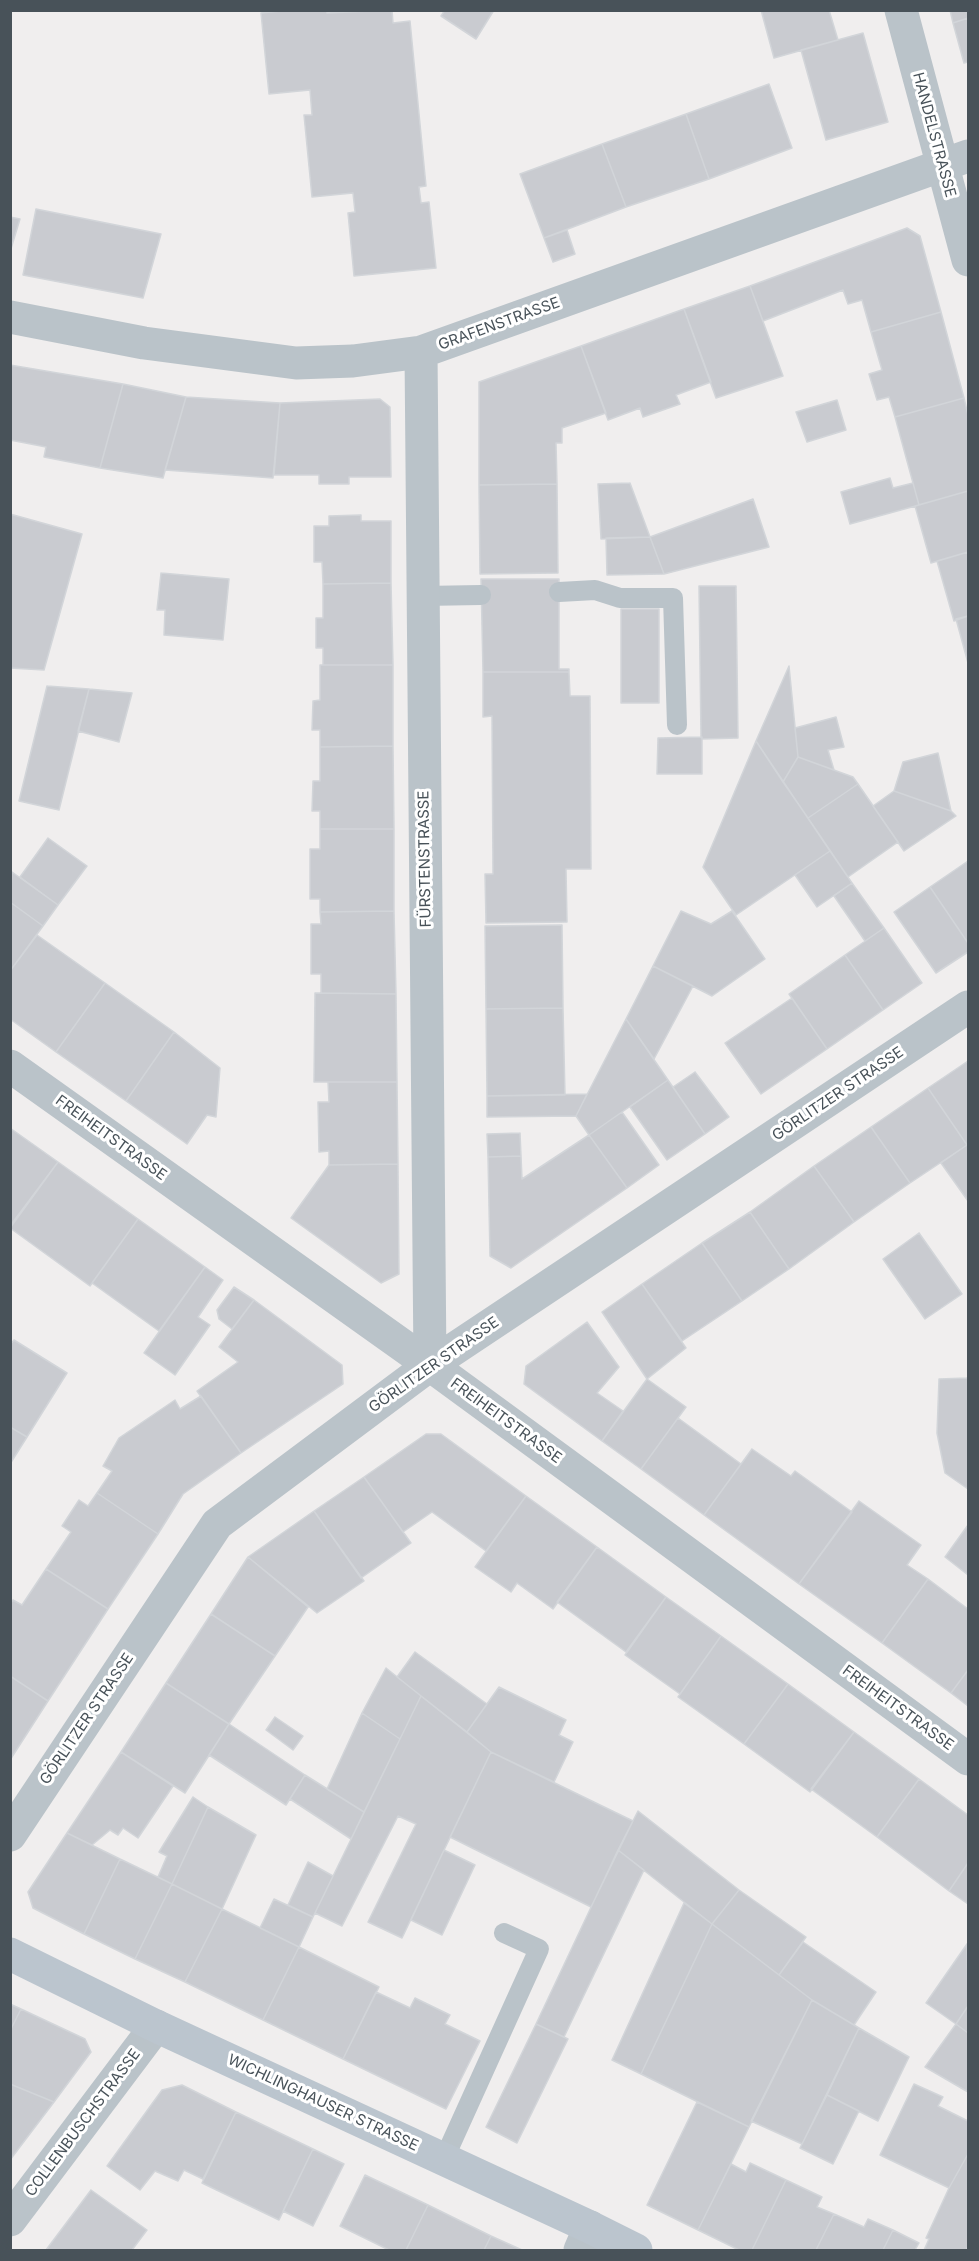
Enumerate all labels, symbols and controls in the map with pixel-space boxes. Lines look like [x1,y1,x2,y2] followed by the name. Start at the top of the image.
[909,71,959,199] street label: HANDELSTRASSE
[436,294,562,354] street label: GRAFENSTRASSE
[415,790,435,928] street label: FÜRSTENSTRASSE
[769,1043,907,1145] street label: GÖRLITZER STRASSE
[52,1092,170,1184] street label: FREIHEITSTRASSE
[366,1313,502,1417] street label: GÖRLITZER STRASSE
[447,1375,565,1467] street label: FREIHEITSTRASSE
[36,1650,138,1788] street label: GÖRLITZER STRASSE
[839,1662,957,1754] street label: FREIHEITSTRASSE
[22,2046,144,2200] street label: COLLENBUSCHSTRASSE
[225,2051,421,2155] street label: WICHLINGHAUSER STRASSE

